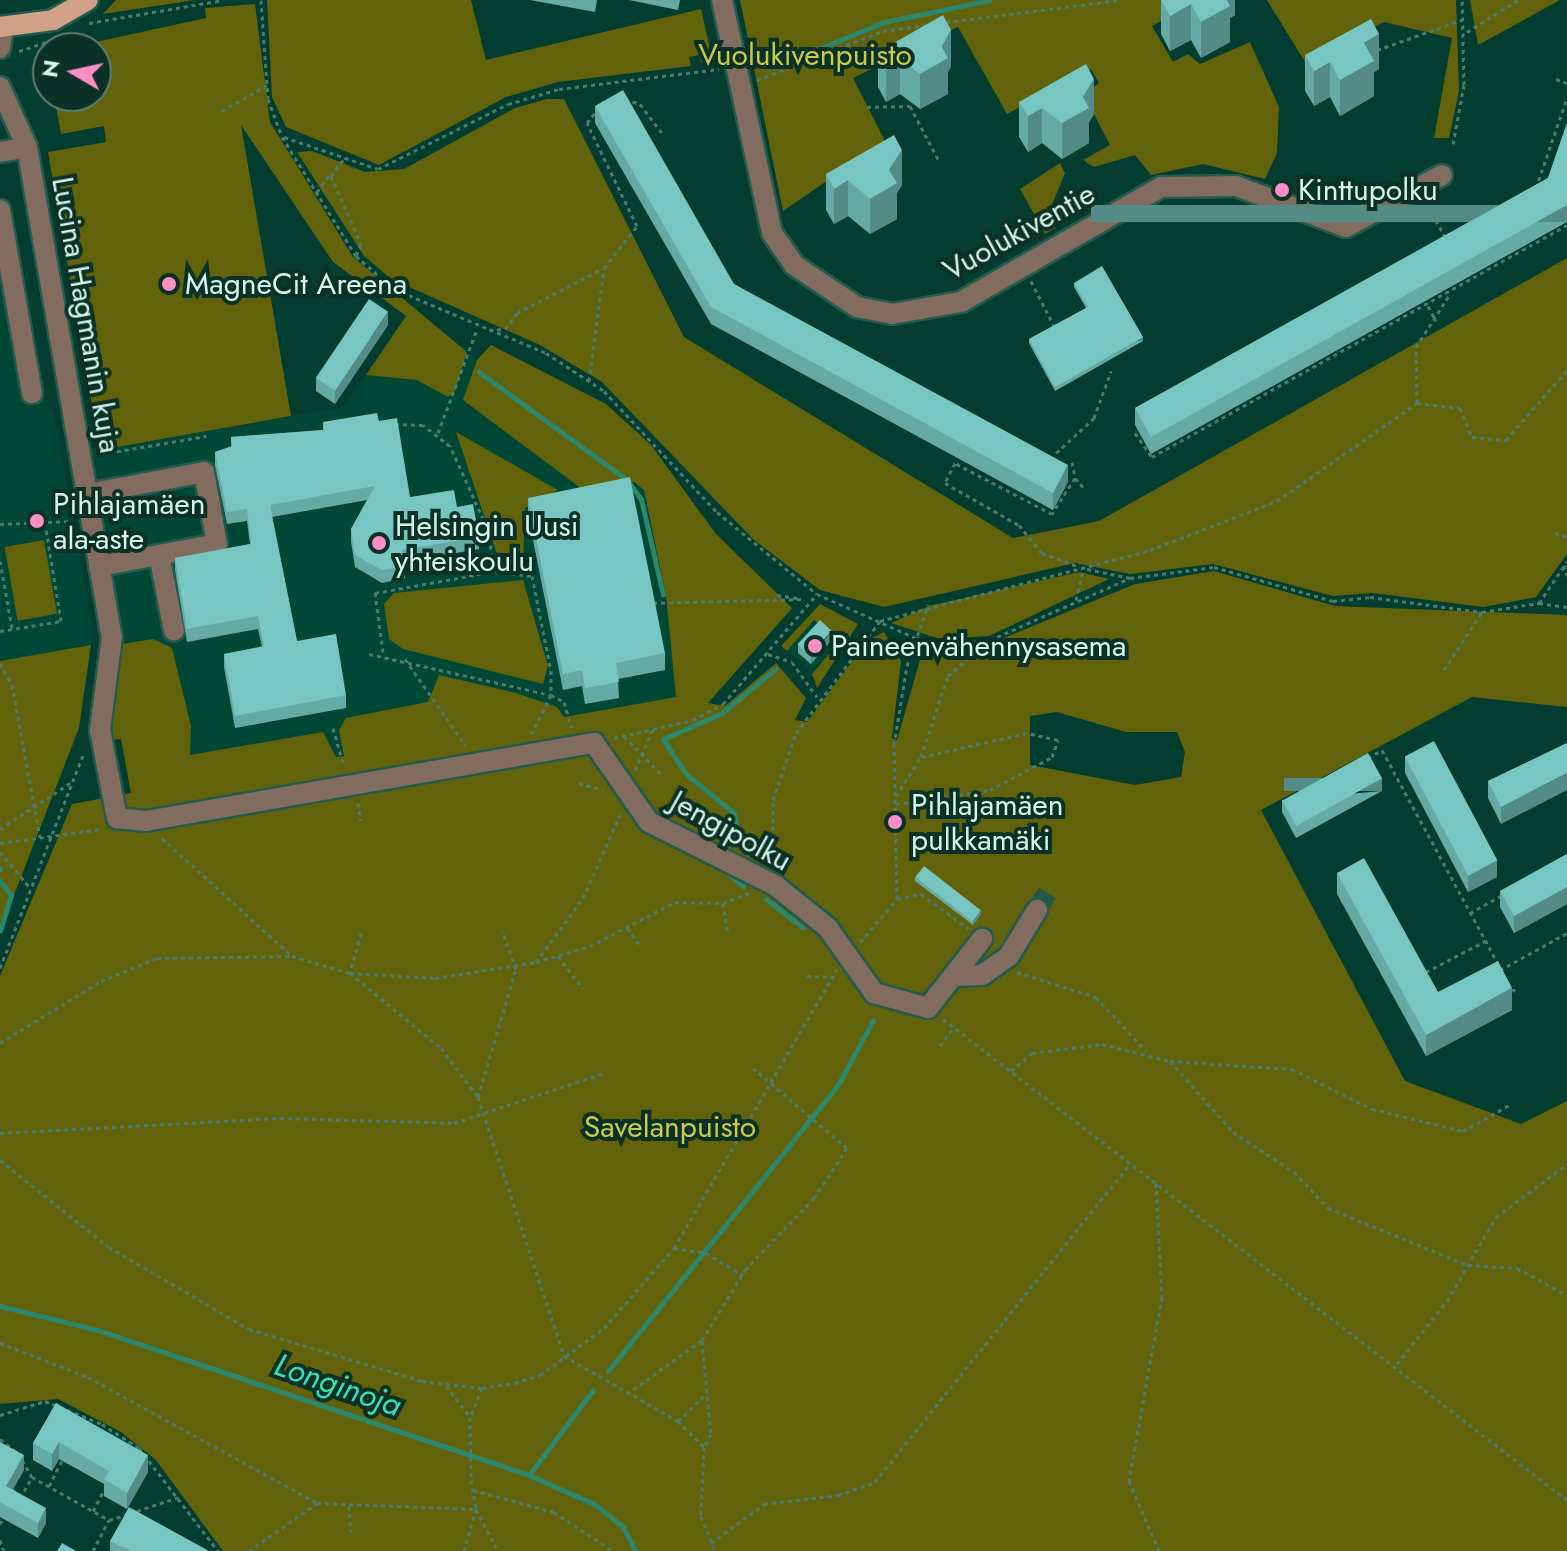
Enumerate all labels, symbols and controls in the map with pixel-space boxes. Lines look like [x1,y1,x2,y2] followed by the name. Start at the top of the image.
[32,32,112,112] north arrow
[698,37,912,73] park label: Vuolukivenpuisto
[33,57,67,80] text: N
[1298,172,1438,208] place label: Kinttupolku
[44,174,128,456] street label: Lucina Hagmanin kuja
[937,176,1101,288] street label: Vuolukiventie
[1273,181,1291,199] marker: Kinttupolku
[185,266,407,302] place label: MagneCit Areena
[160,275,178,293] marker: MagneCit Areena
[53,486,205,556] place label: Pihlajamäen ala-aste
[395,508,579,578] place label: Helsingin Uusi yhteiskoulu
[28,512,46,530] marker: Pihlajamäen ala-aste
[370,534,388,552] marker: Helsingin Uusi yhteiskoulu
[831,628,1126,664] place label: Paineenvähennysasema
[806,637,824,655] marker: Paineenvähennysasema
[664,783,798,879] street label: Jengipolku
[911,787,1063,858] place label: Pihlajamäen pulkkamäki
[886,813,904,831] marker: Pihlajamäen pulkkamäki
[584,1109,756,1145] park label: Savelanpuisto
[269,1345,407,1425] water label: Longinoja

